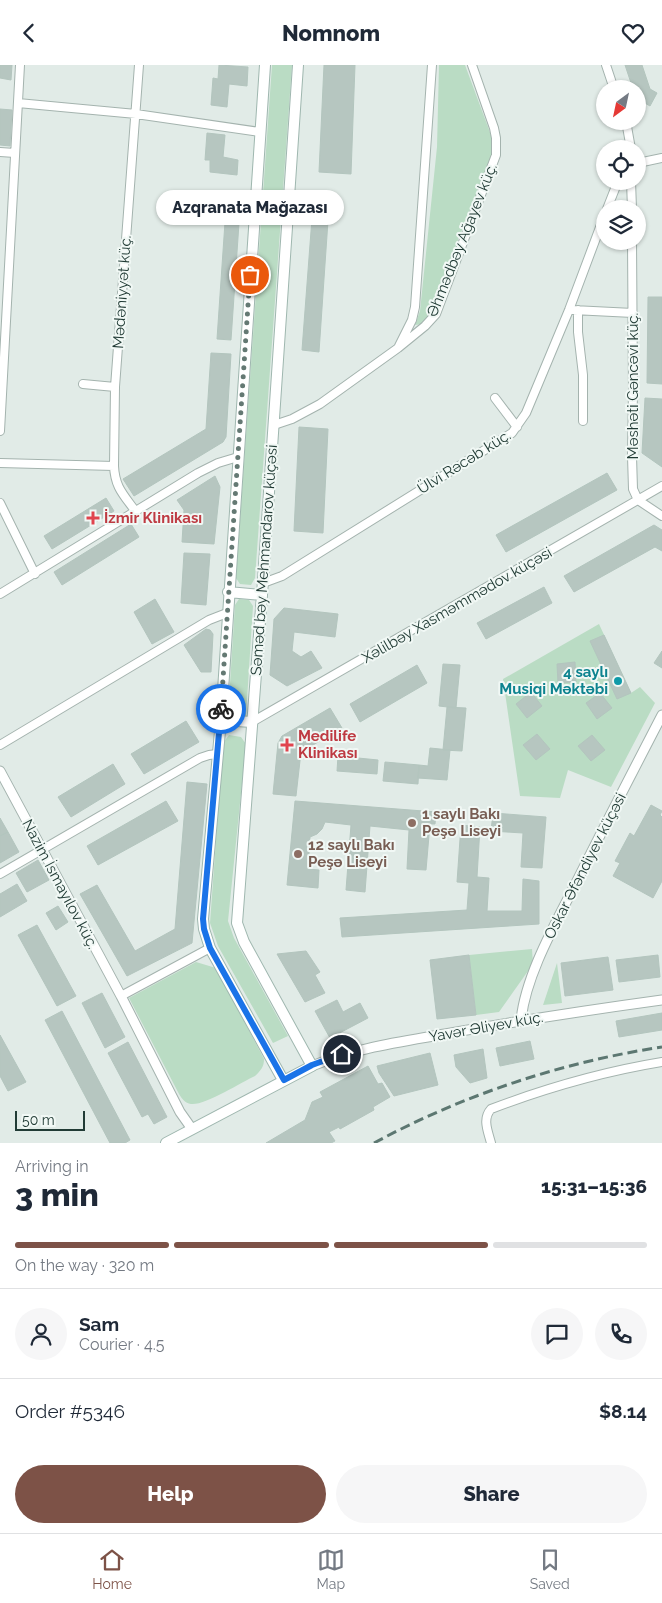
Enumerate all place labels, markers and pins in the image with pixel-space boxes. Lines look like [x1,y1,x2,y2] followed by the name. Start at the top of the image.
[156,190,344,225] callout: Azqranata Mağazası
[229,254,271,296] pin
[104,509,202,527] place label: İzmir Klinikası
[86,511,100,525] marker: İzmir Klinikası
[499,663,608,698] place label: 4 saylı Musiqi Məktəbi
[612,675,624,687] marker: 4 saylı Musiqi Məktəbi
[298,727,358,762] place label: Medilife Klinikası
[280,738,294,752] marker: Medilife Klinikası
[422,805,501,840] place label: 1 saylı Bakı Peşə Liseyi
[406,817,418,829] marker: 1 saylı Bakı Peşə Liseyi
[308,836,395,871] place label: 12 saylı Bakı Peşə Liseyi
[292,848,304,860] marker: 12 saylı Bakı Peşə Liseyi
[321,1033,363,1075] pin

